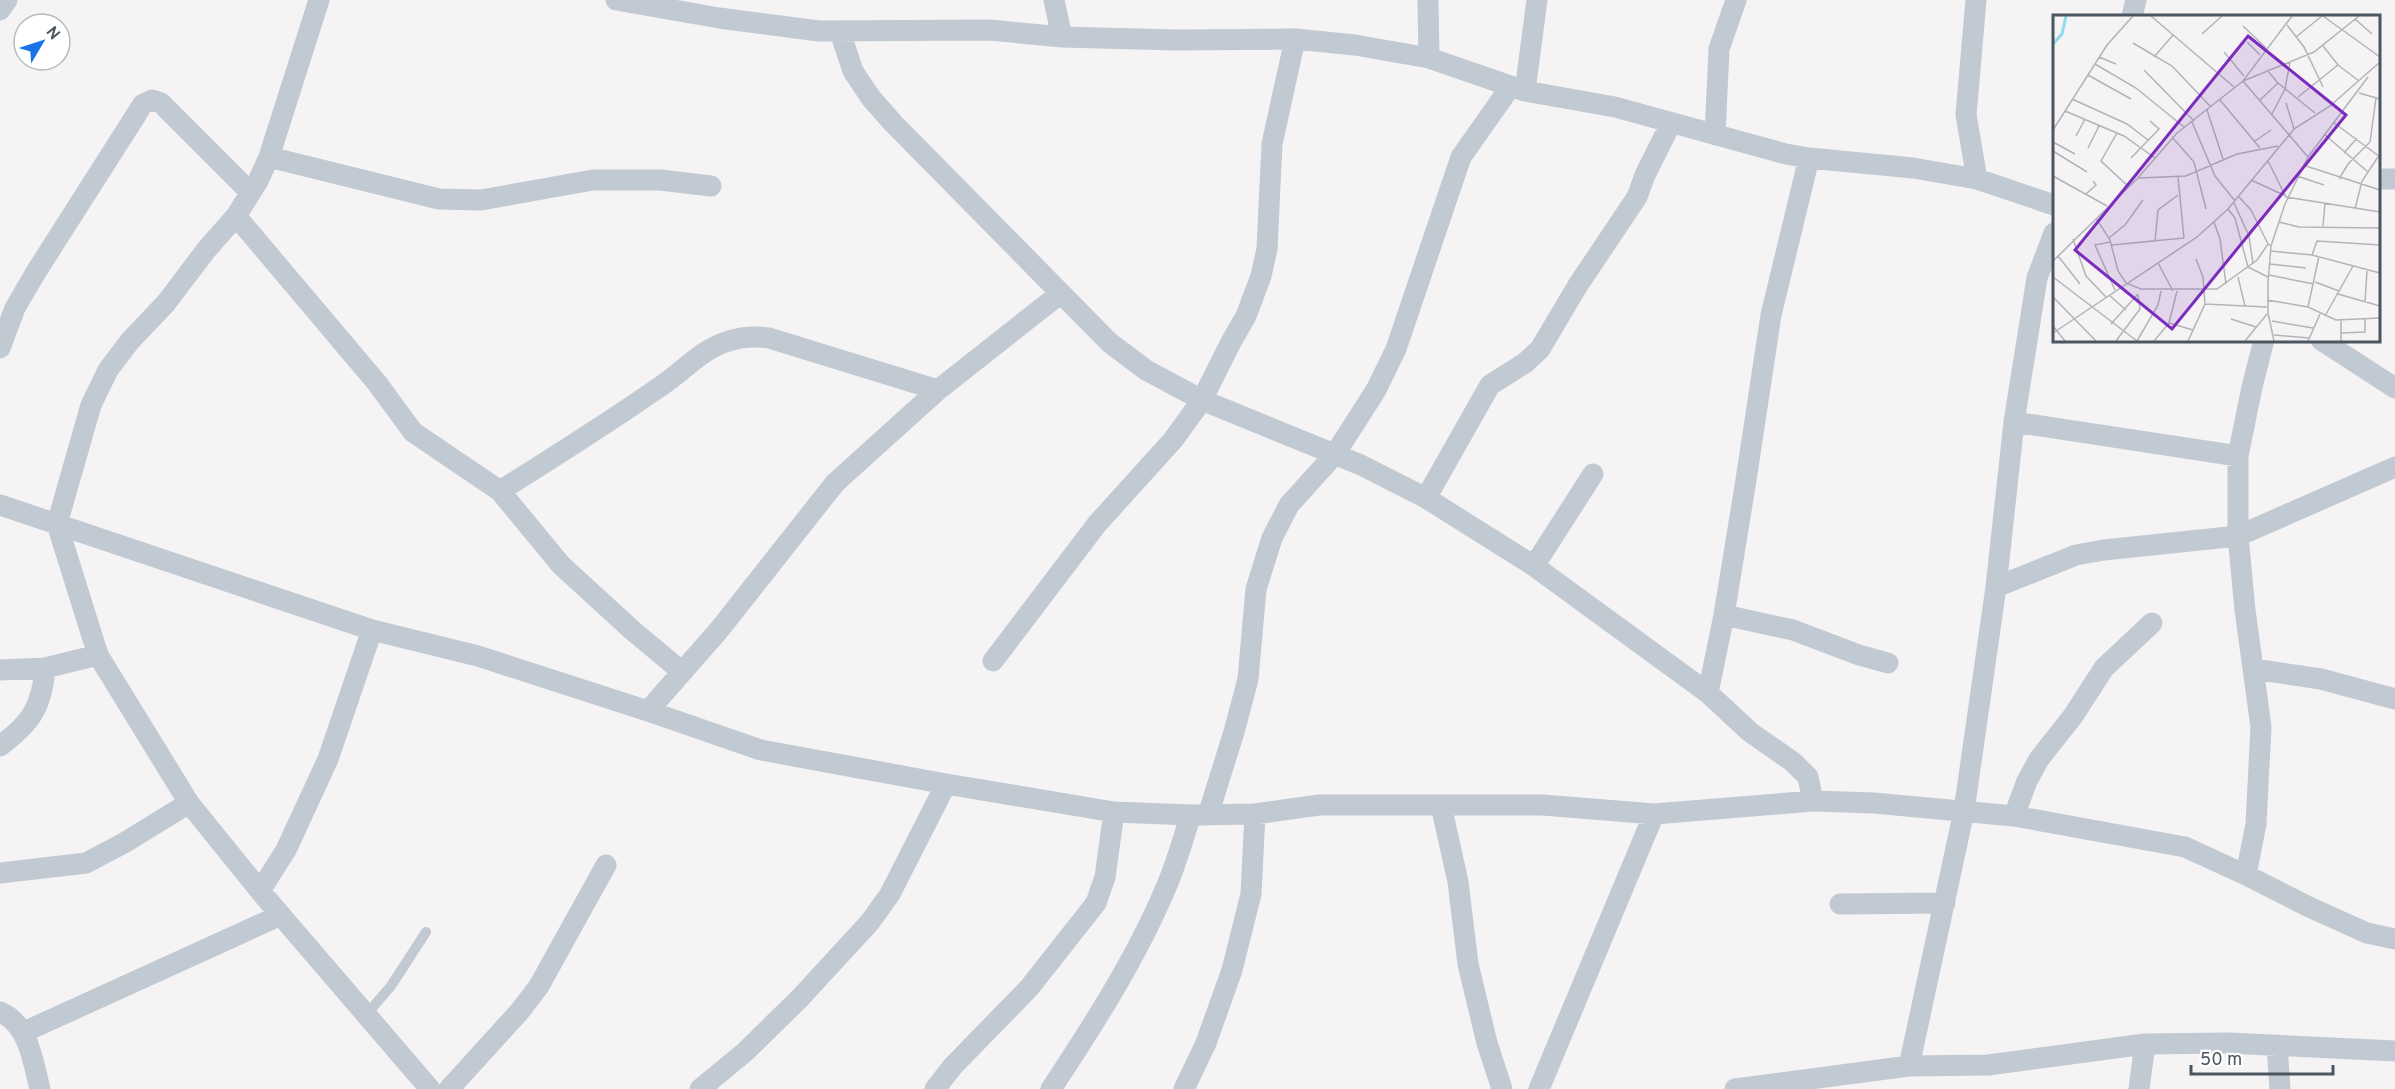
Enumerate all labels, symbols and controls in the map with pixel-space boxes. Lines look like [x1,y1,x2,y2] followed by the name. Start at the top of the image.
[12,12,72,72] north arrow
[2053,15,2380,342] inset map
[41,23,63,45] text: N
[2191,1038,2334,1076] scale bar
[2200,1049,2242,1072] text: 50 m

